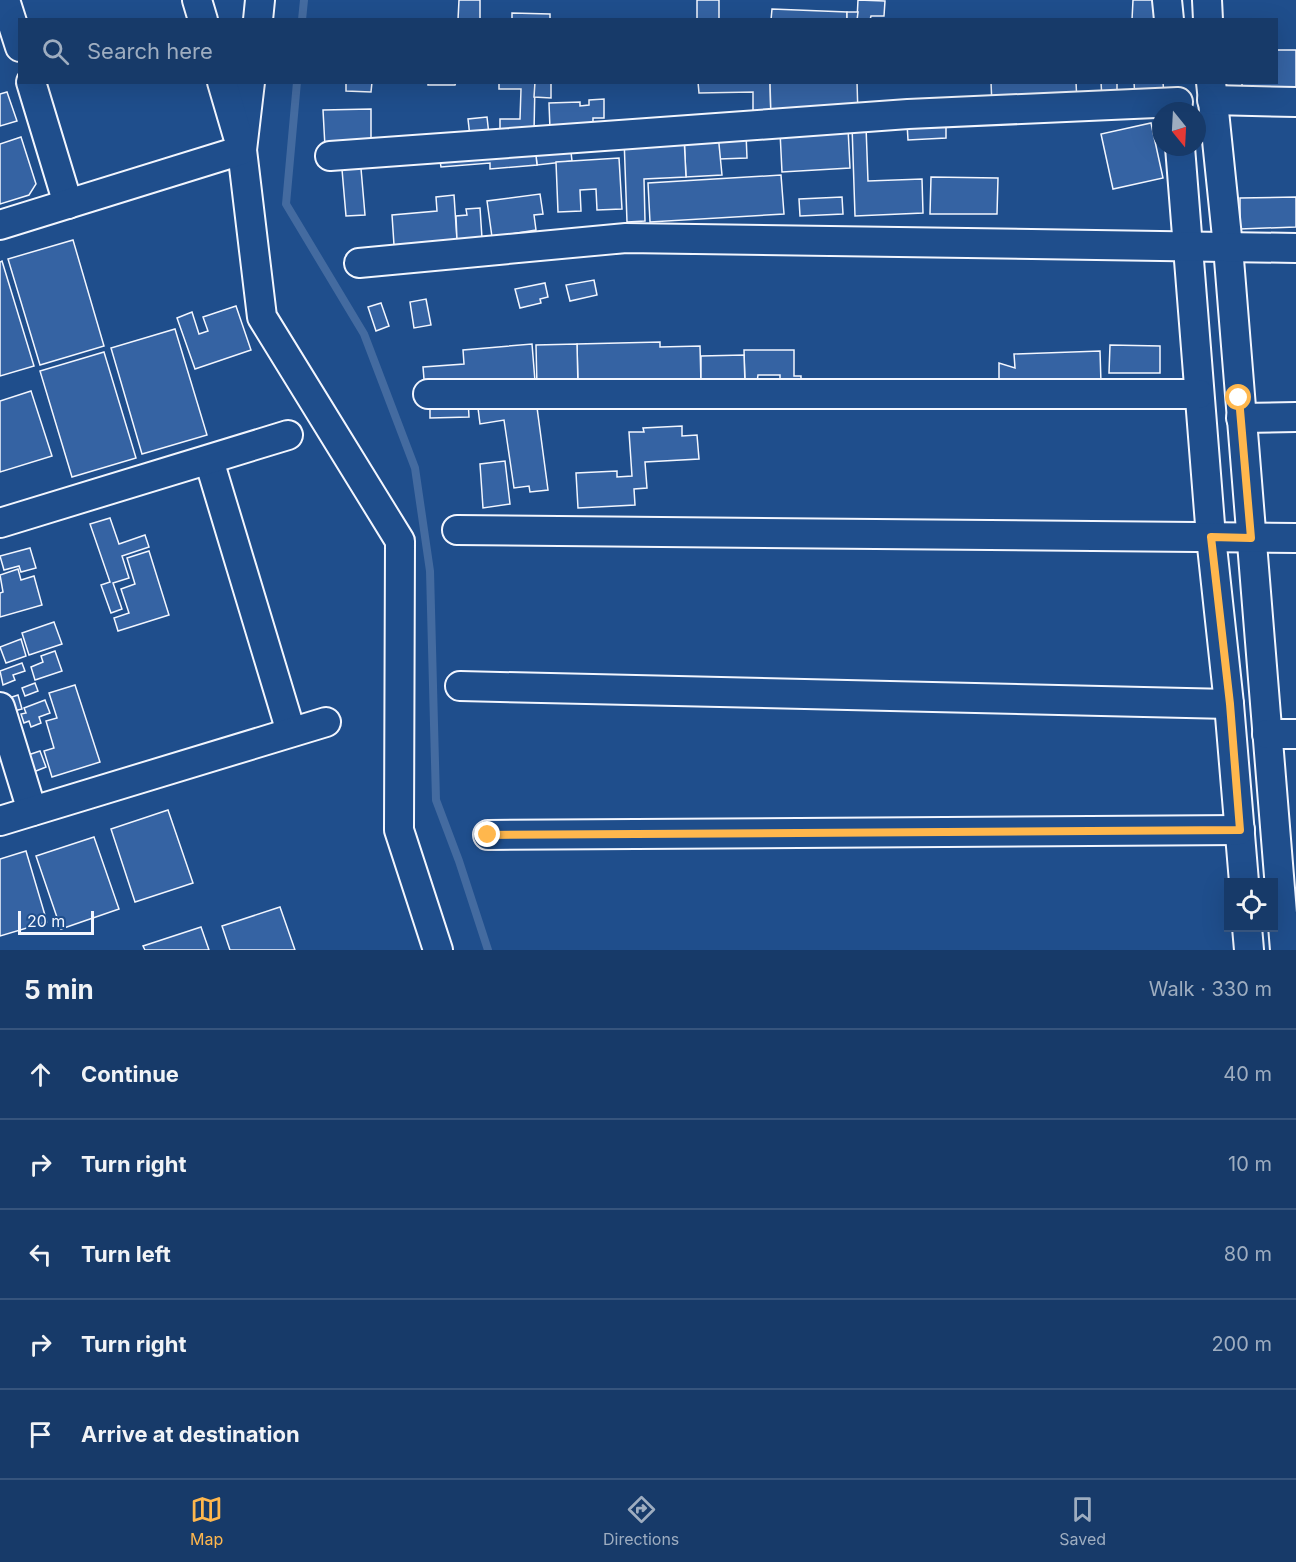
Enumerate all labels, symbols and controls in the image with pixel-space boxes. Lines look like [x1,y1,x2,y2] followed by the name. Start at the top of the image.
[18,18,1278,84] search box
[39,35,72,68] icon: search
[87,38,213,64] text: Search here
[1152,102,1206,156] north arrow
[1225,384,1251,410] route start
[474,821,500,847] route end
[1224,878,1278,932] map controls
[1224,878,1278,932] button: locate
[18,908,94,935] scale bar
[27,911,65,931] text: 20 m
[24,974,94,1005] text: 5 min
[1149,977,1272,1001] text: Walk · 330 m
[24,1058,57,1091] icon: ahead
[81,1061,179,1087] text: Continue
[1223,1062,1272,1086] text: 40 m
[24,1148,57,1181] icon: right
[81,1151,187,1177] text: Turn right
[1228,1152,1272,1176] text: 10 m
[24,1238,57,1271] icon: left
[81,1241,171,1267] text: Turn left
[1224,1242,1272,1266] text: 80 m
[24,1328,57,1361] icon: right
[81,1331,187,1357] text: Turn right
[1211,1332,1272,1356] text: 200 m
[24,1418,57,1451] icon: arrive
[81,1421,300,1447] text: Arrive at destination
[190,1493,223,1549] tab: Map
[603,1493,679,1549] tab: Directions
[1059,1493,1106,1549] tab: Saved

